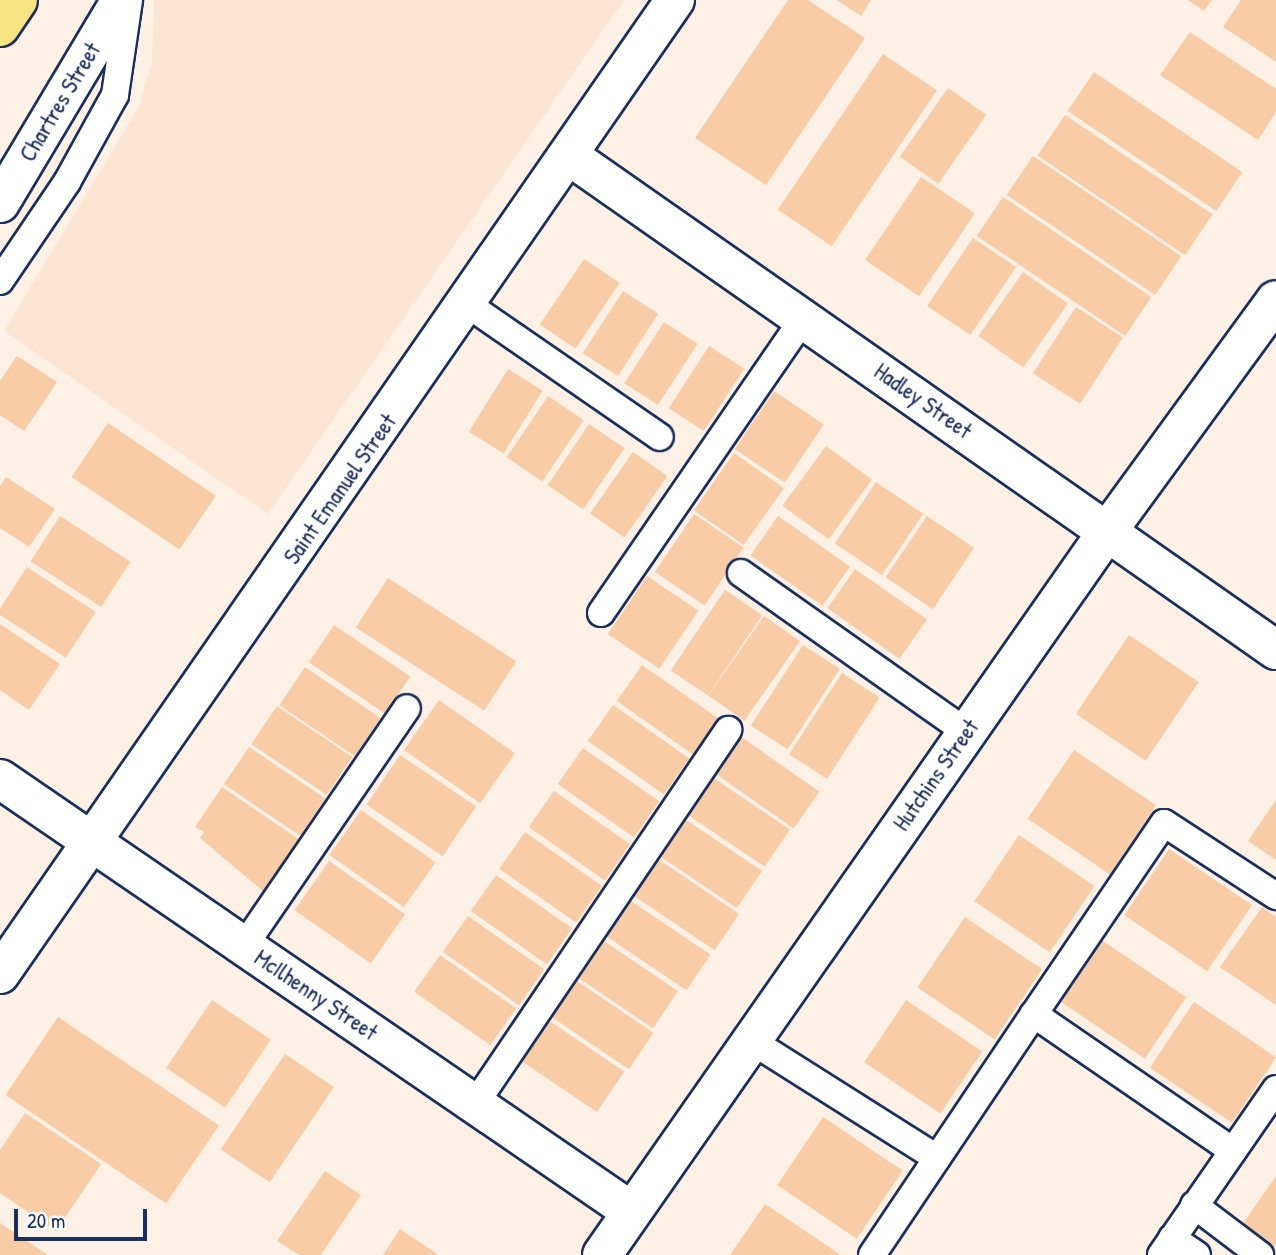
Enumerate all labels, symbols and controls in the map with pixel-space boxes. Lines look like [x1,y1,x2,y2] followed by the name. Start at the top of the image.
[14,38,106,166] street label: Chartres Street
[869,357,977,445] street label: Hadley Street
[278,409,402,569] street label: Saint Emanuel Street
[888,714,984,836] street label: Hutchins Street
[249,944,383,1046] street label: McIlhenny Street
[18,1196,150,1240] scale bar
[27,1206,65,1235] text: 20 m

